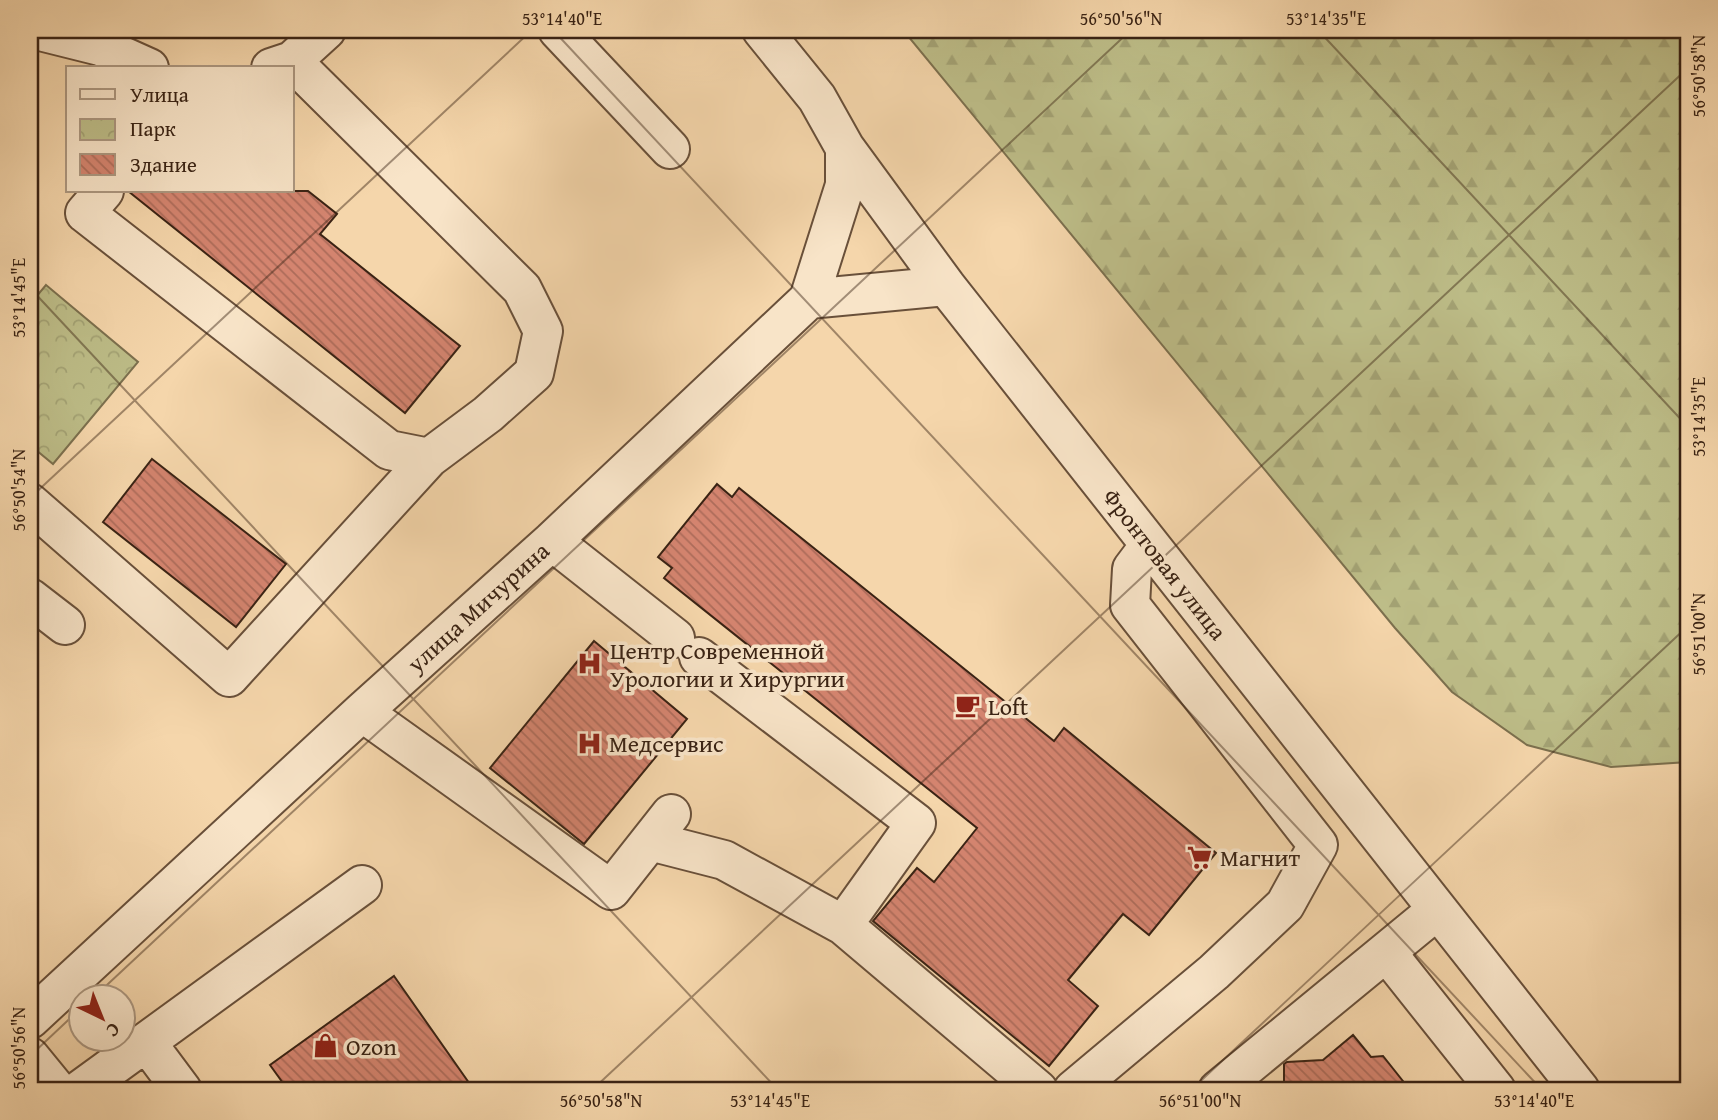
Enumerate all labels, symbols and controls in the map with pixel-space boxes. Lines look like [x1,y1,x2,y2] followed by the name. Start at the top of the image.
[522,5,602,32] text: 53°14'40"E
[1080,5,1163,32] text: 56°50'56"N
[1286,5,1366,32] text: 53°14'35"E
[1685,34,1712,117] text: 56°50'58"N
[66,66,294,192] legend
[130,79,189,110] text: Улица
[130,113,176,144] text: Парк
[130,149,197,180] text: Здание
[5,258,32,338] text: 53°14'45"E
[1685,377,1712,457] text: 53°14'35"E
[5,448,32,531] text: 56°50'54"N
[1095,481,1236,648] street label: Фронтовая улица
[398,533,557,681] street label: улица Мичурина
[1685,592,1712,675] text: 56°51'00"N
[610,633,845,696] place label: Центр Современной Урологии и Хирургии
[576,650,604,678] hospital icon: Центр Современной Урологии и Хирургии
[988,689,1029,724] place label: Loft
[954,692,982,720] cafe icon: Loft
[609,726,724,761] place label: Медсервис
[575,729,603,757] hospital icon: Медсервис
[1220,840,1301,875] place label: Магнит
[1186,843,1214,871] supermarket icon: Магнит
[66,984,136,1054] north arrow
[5,1006,32,1089] text: 56°50'56"N
[100,1017,127,1045] text: С
[346,1029,397,1064] place label: Ozon
[312,1032,340,1060] shop icon: Ozon
[560,1087,643,1114] text: 56°50'58"N
[730,1087,810,1114] text: 53°14'45"E
[1159,1087,1242,1114] text: 56°51'00"N
[1494,1087,1574,1114] text: 53°14'40"E

